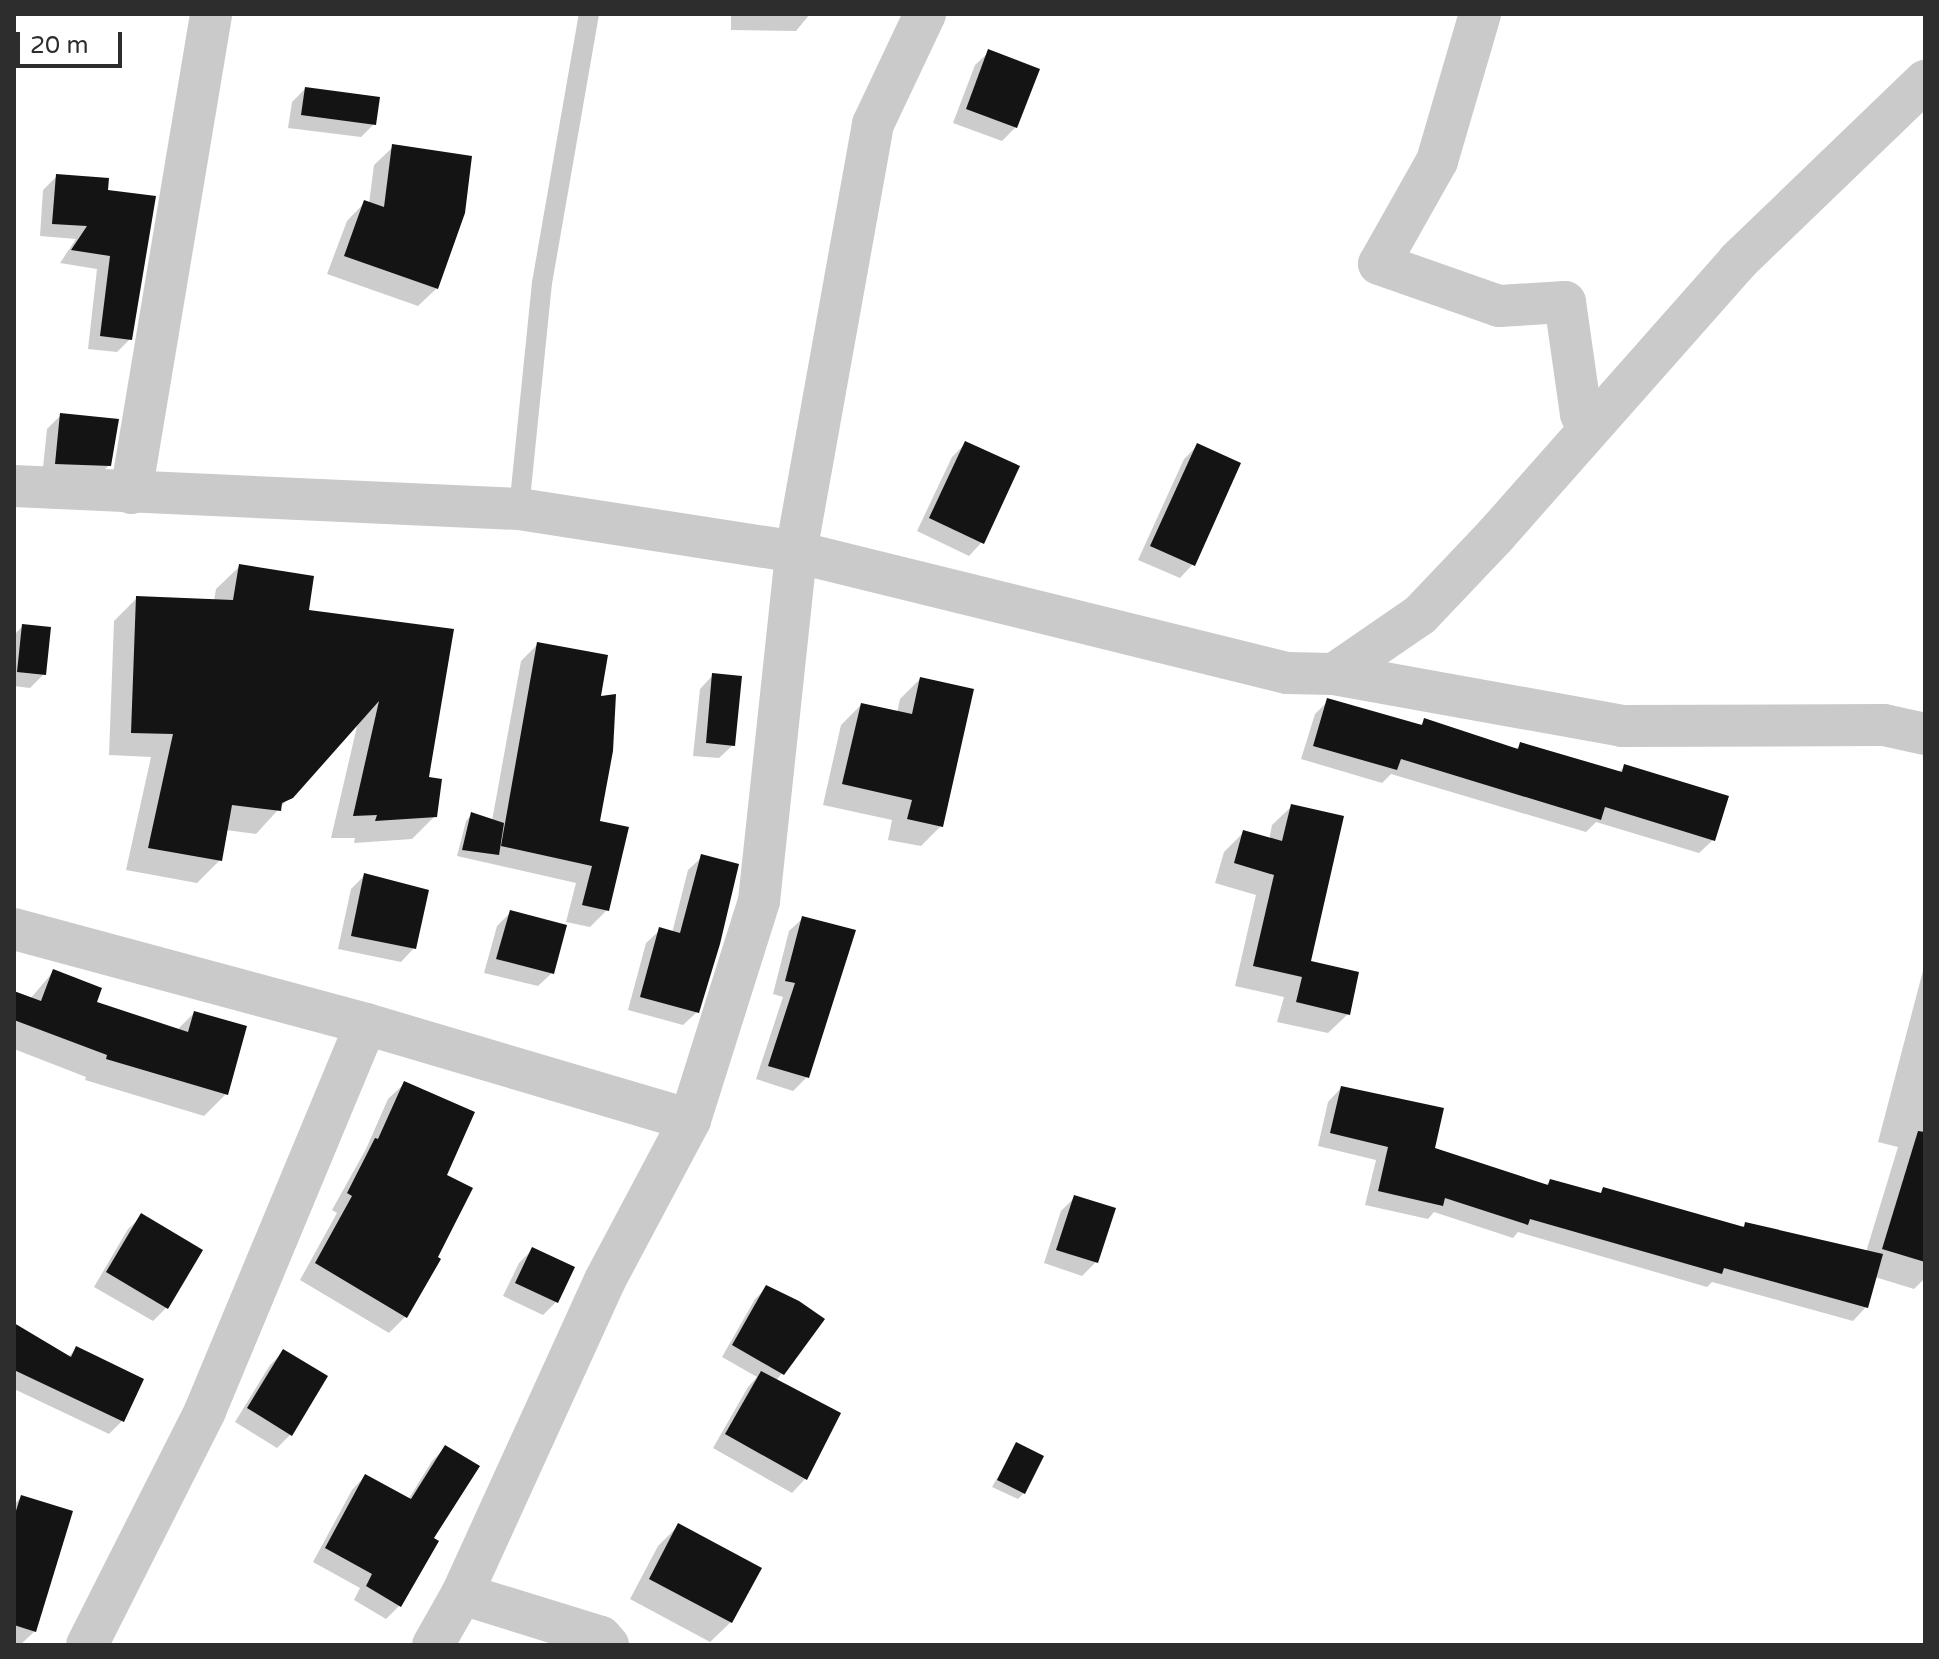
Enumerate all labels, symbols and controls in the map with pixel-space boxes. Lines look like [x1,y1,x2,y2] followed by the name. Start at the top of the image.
[20,16,126,66] scale bar
[30,31,88,60] text: 20 m

